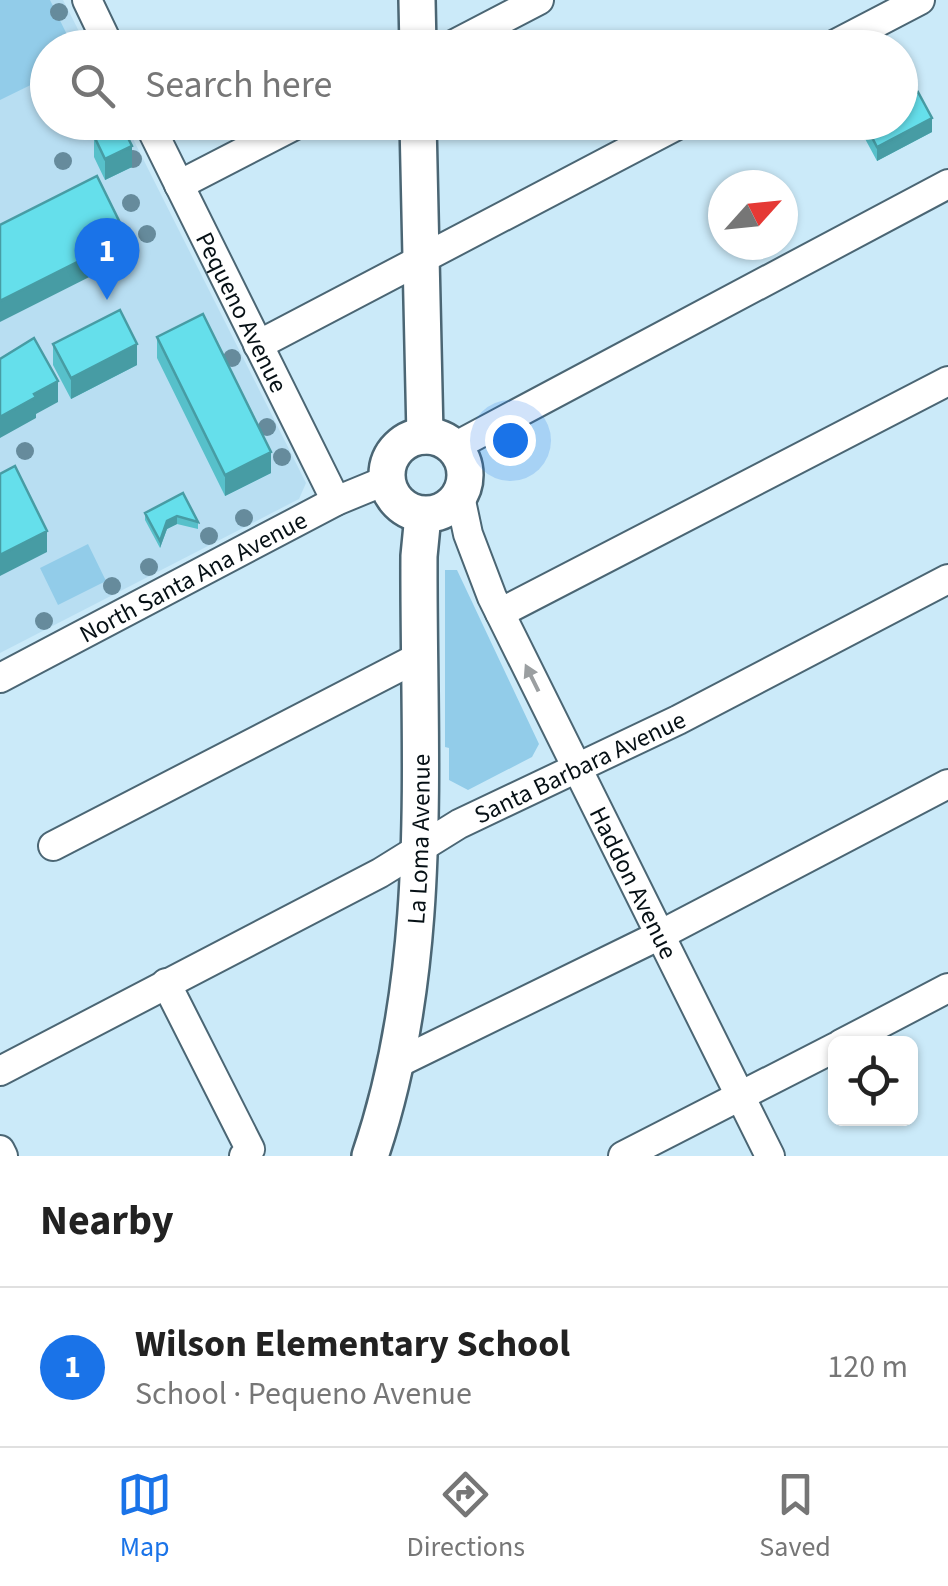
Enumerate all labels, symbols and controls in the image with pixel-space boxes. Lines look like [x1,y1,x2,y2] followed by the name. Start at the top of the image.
[30,30,918,140] search box
[65,58,120,113] icon: search
[145,58,332,112] text: Search here
[708,170,798,260] north arrow
[74,218,140,300] pin: 1
[186,226,296,399] street label: Pequeno Avenue
[485,415,536,466] your location
[73,502,314,652] street label: North Santa Ana Avenue
[524,663,541,692] one-way arrow
[468,702,692,833] street label: Santa Barbara Avenue
[398,754,440,926] street label: La Loma Avenue
[580,800,686,965] street label: Haddon Avenue
[828,1036,918,1126] map controls
[828,1036,918,1126] button: locate
[40,1191,174,1251] text: Nearby
[135,1317,570,1371] text: Wilson Elementary School
[64,1344,81,1390] text: 1
[827,1344,908,1390] text: 120 m
[135,1371,472,1417] text: School · Pequeno Avenue
[117,1467,172,1567] tab: Map
[407,1467,525,1567] tab: Directions
[759,1467,831,1567] tab: Saved

